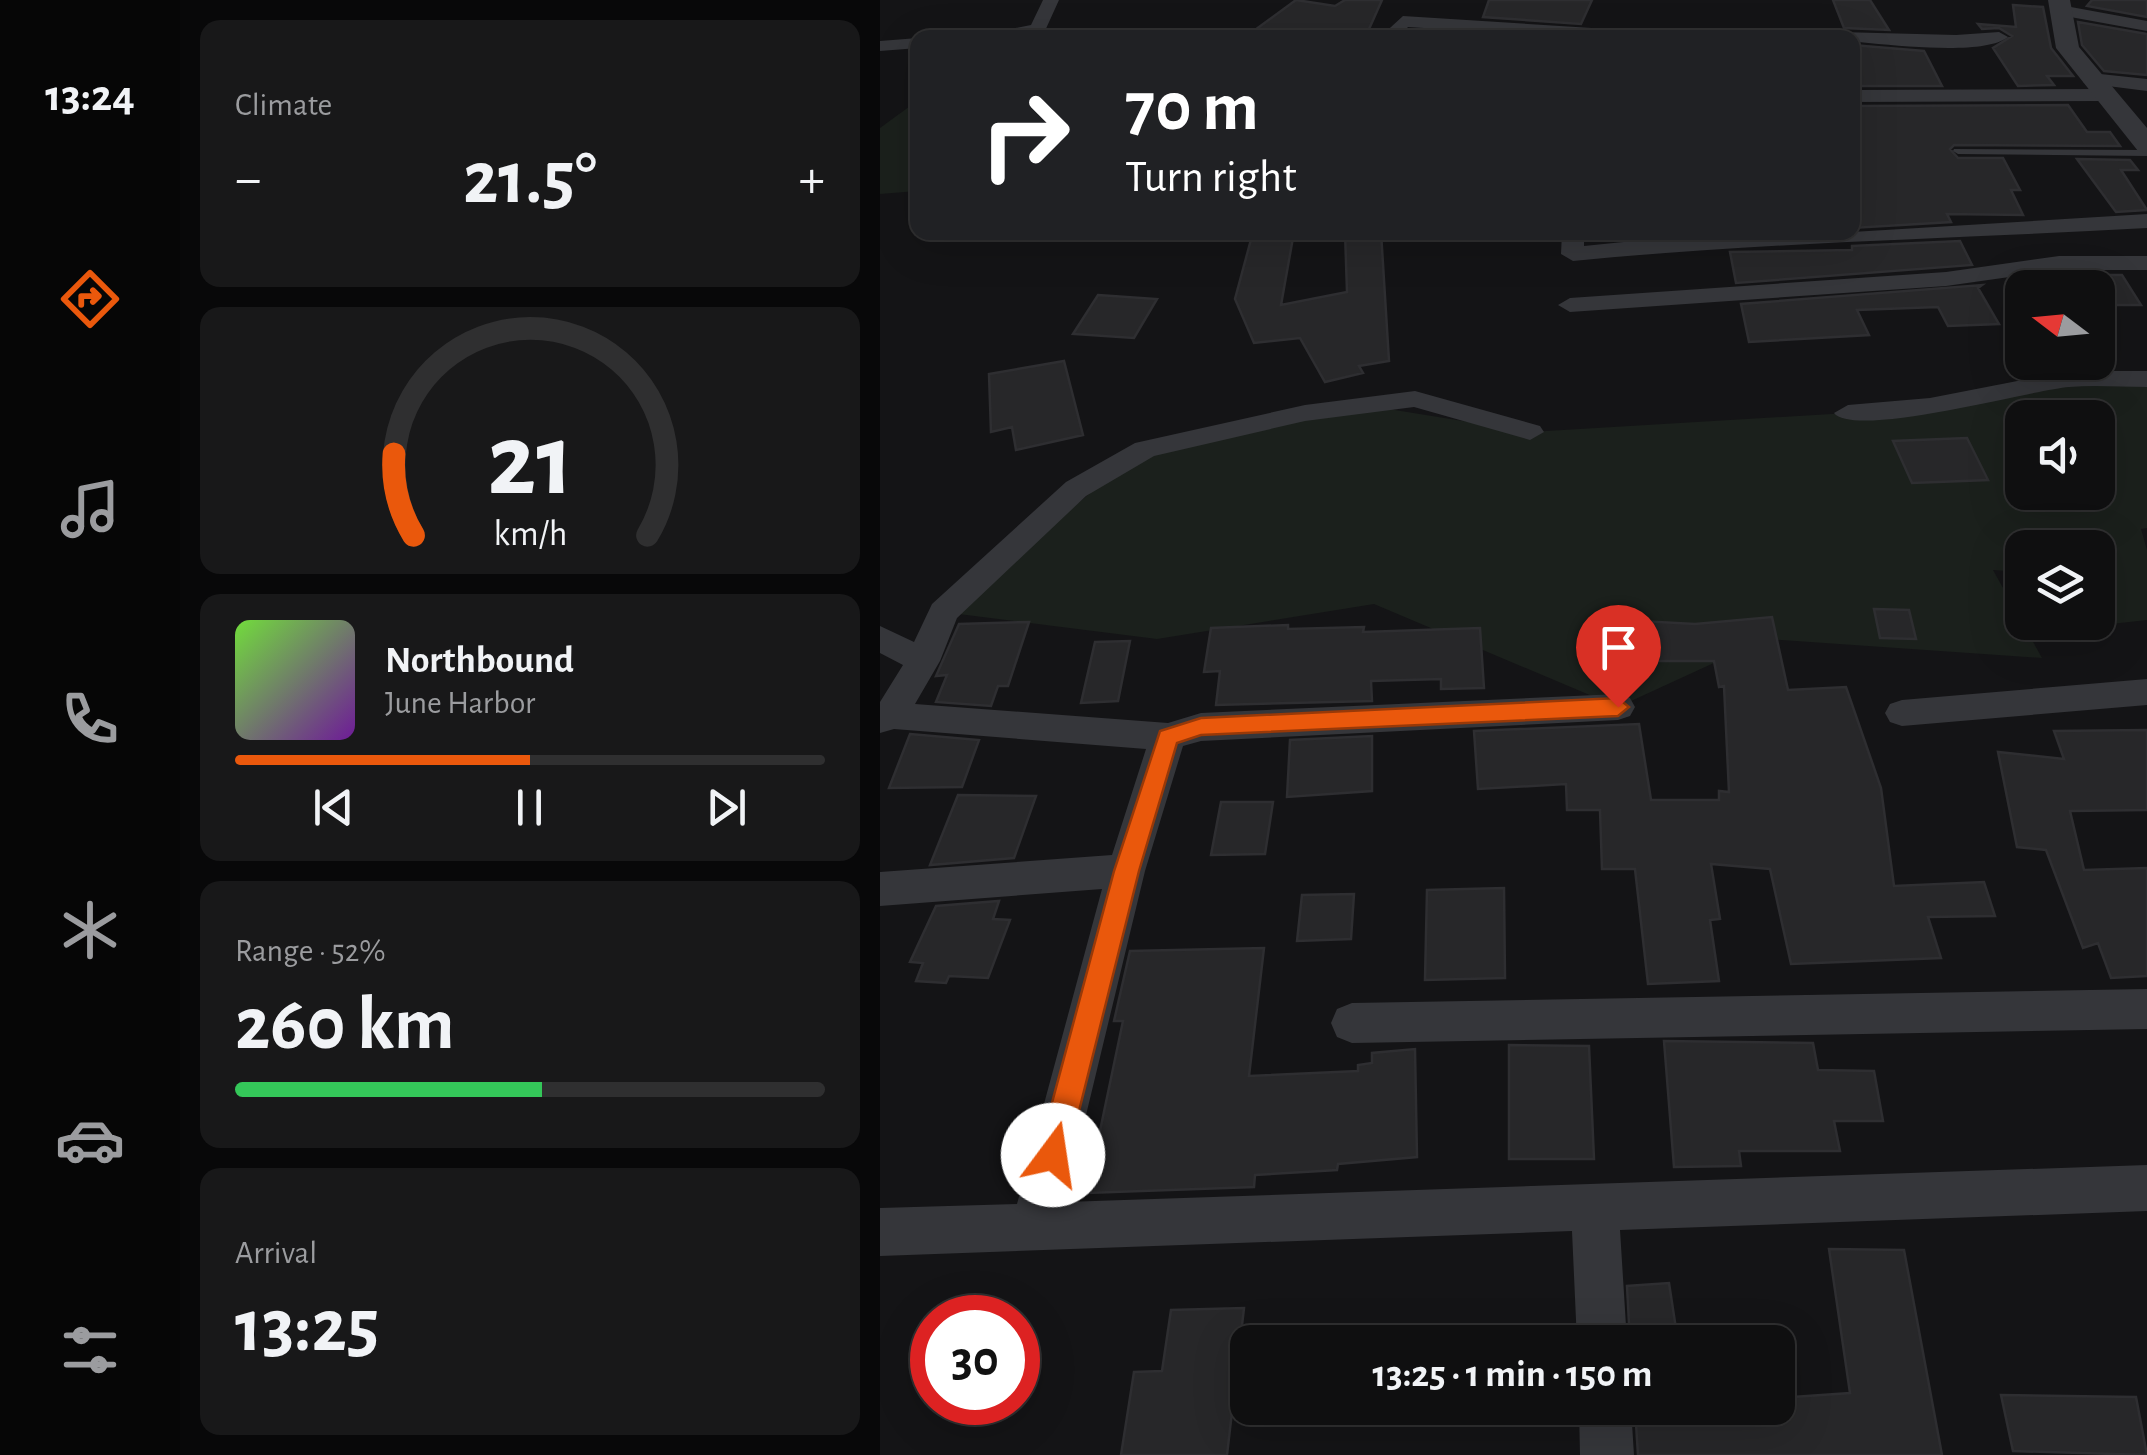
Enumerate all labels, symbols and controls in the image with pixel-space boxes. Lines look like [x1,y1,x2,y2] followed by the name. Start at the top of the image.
[960,70,1090,200] icon: right
[1125,73,1259,143] text: 70 m
[45,74,135,119] text: 13:24
[235,89,332,121] text: Climate
[463,142,597,217] text: 21.5°
[235,152,261,207] text: −
[799,152,825,207] text: +
[1125,155,1297,200] text: Turn right
[55,264,125,334] icon: directions
[2005,270,2115,380] north arrow
[2005,270,2115,640] map controls
[2005,400,2115,510] button: sound
[487,410,573,514] text: 21
[55,474,125,544] icon: music
[493,516,567,552] text: km/h
[2005,530,2115,640] button: layers
[1576,605,1661,708] pin
[1591,620,1646,675] icon: arrive
[385,642,574,680] text: Northbound
[55,684,125,754] icon: phone
[385,687,535,719] text: June Harbor
[306,780,361,835] icon: previous
[502,780,557,835] icon: pause
[699,780,754,835] icon: next
[55,895,125,965] icon: climate
[235,935,386,967] text: Range · 52%
[235,988,455,1063] text: 260 km
[1001,1103,1105,1207] position arrow
[55,1105,125,1175] icon: car
[235,1237,317,1269] text: Arrival
[235,1290,379,1365] text: 13:25
[910,1295,1040,1425] speed limit sign: 30
[55,1315,125,1385] icon: filters
[1373,1356,1652,1394] text: 13:25 · 1 min · 150 m

